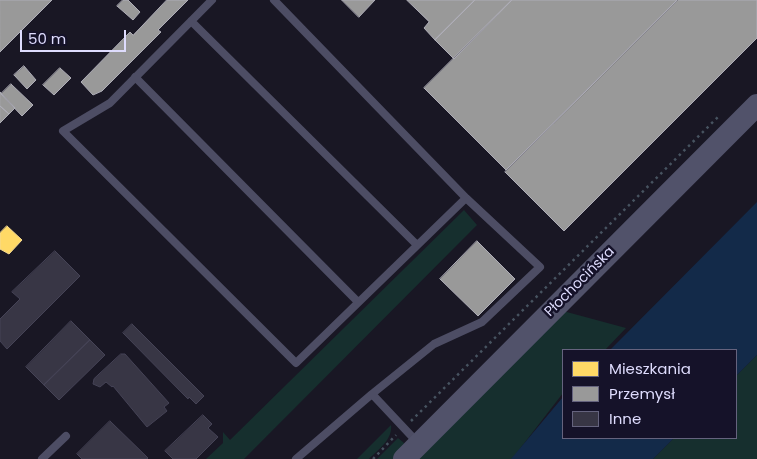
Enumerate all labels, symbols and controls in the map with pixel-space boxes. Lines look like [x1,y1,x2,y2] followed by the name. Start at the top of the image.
[22,20,129,52] scale bar
[28,28,66,49] text: 50 m
[542,244,618,320] street label: Płochocińska
[562,349,737,439] legend
[609,358,691,379] text: Mieszkania
[609,383,675,404] text: Przemysł
[609,408,641,429] text: Inne

